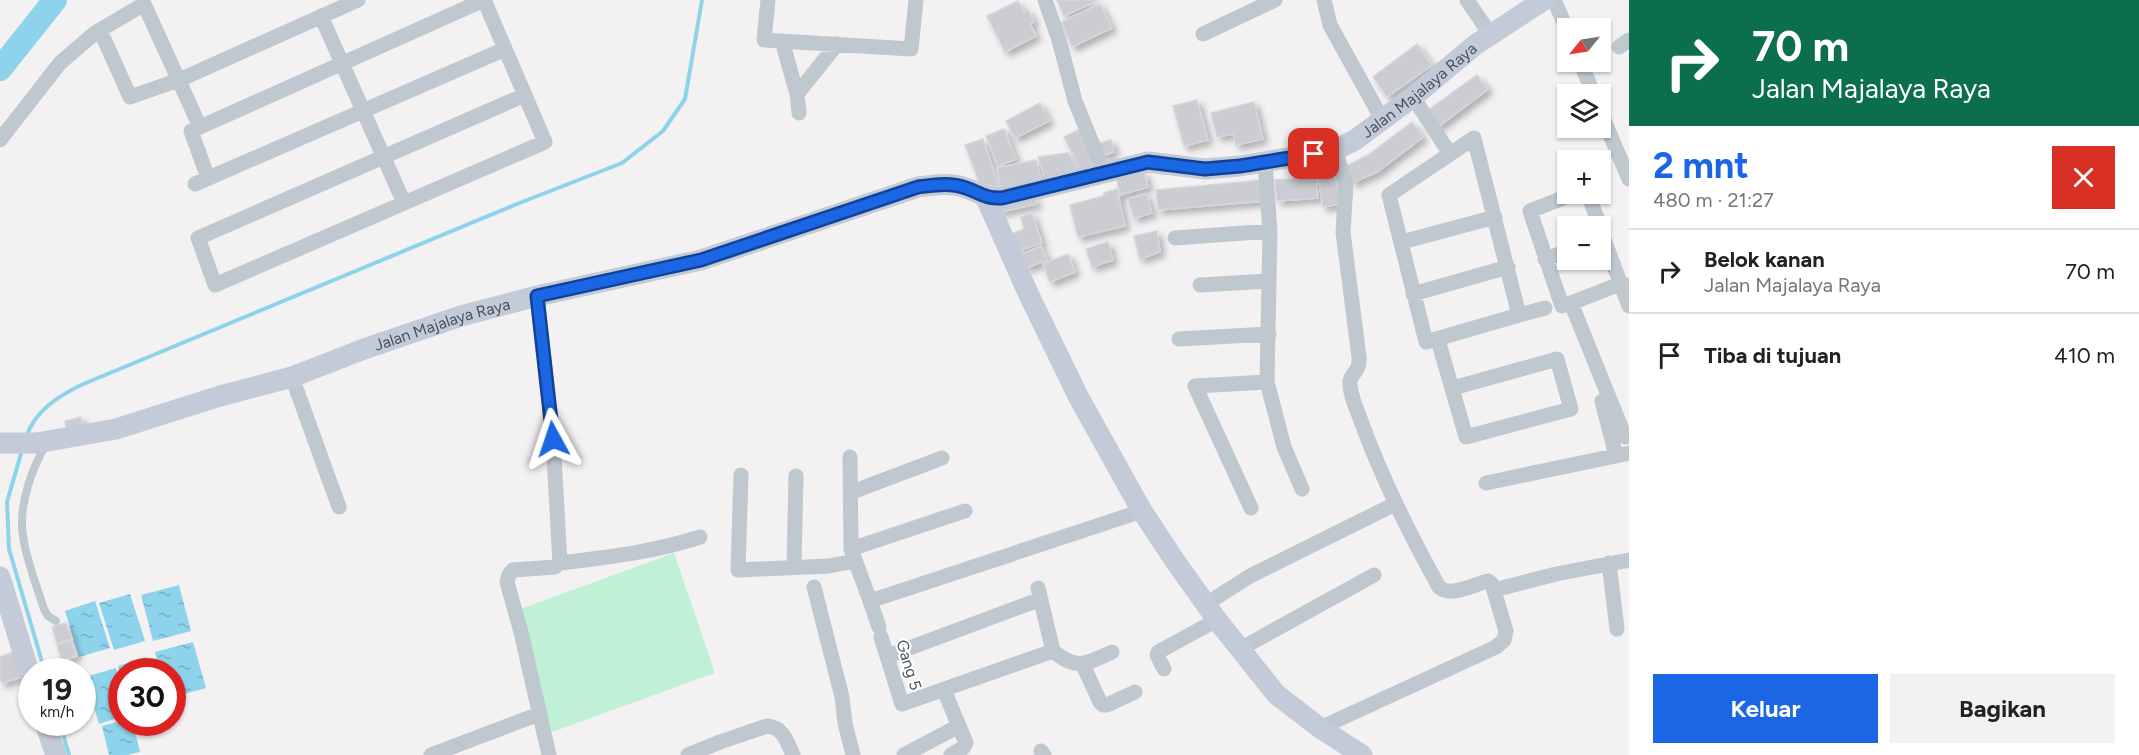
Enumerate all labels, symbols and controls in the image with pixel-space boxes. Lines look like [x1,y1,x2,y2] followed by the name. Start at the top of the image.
[1557,18,1611,72] north arrow
[1557,18,1611,270] map controls
[1752,21,1849,72] text: 70 m
[1653,24,1731,102] icon: right
[1358,38,1480,142] street label: Jalan Majalaya Raya
[1752,72,1991,105] text: Jalan Majalaya Raya
[1557,84,1611,138] button: layers
[1288,128,1339,179] pin
[1297,137,1330,170] icon: arrive
[1653,144,1749,187] text: 2 mnt
[2052,146,2115,209] button: close
[1557,150,1611,204] button: +
[1653,188,1774,212] text: 480 m · 21:27
[1557,216,1611,270] button: −
[1704,246,1825,273] text: Belok kanan
[1653,255,1686,288] icon: right
[2065,258,2115,285] text: 70 m
[1704,273,1881,297] text: Jalan Majalaya Raya
[371,294,512,354] street label: Jalan Majalaya Raya
[1653,339,1686,372] icon: arrive
[1704,342,1841,369] text: Tiba di tujuan
[2054,342,2115,369] text: 410 m
[521,407,585,471] position arrow
[892,637,926,693] street label: Gang 5
[108,658,186,736] speed limit sign: 30
[42,671,72,708] text: 19
[1653,674,1878,743] button: Keluar
[1890,674,2115,743] button: Bagikan
[40,703,74,721] text: km/h

